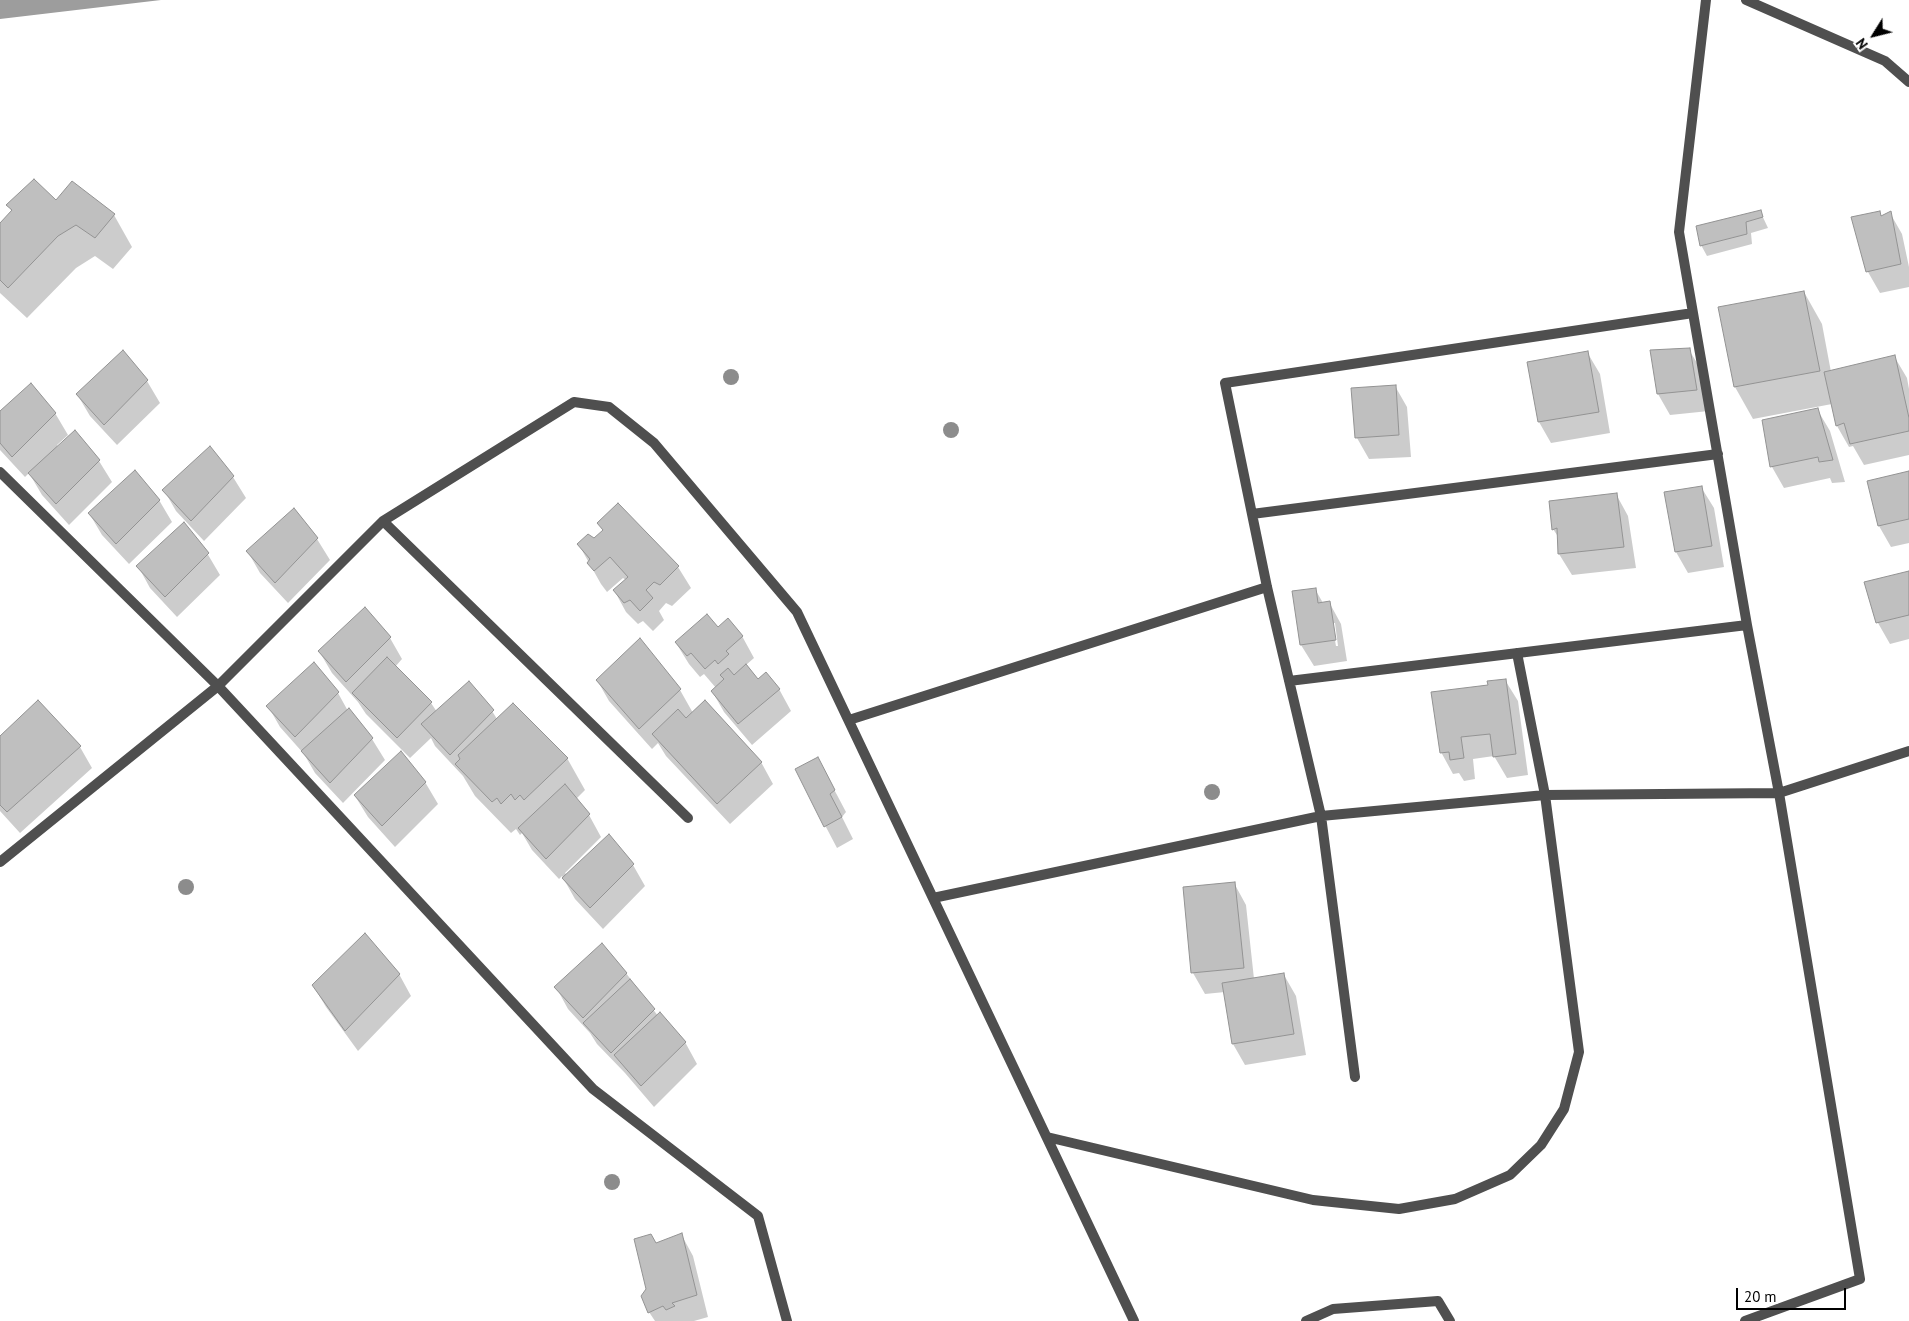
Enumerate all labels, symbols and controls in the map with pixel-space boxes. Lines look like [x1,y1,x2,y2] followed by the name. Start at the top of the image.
[1849,10,1899,60] north arrow
[1852,35,1872,53] text: N
[1739,1278,1849,1310] scale bar
[1744,1287,1777,1306] text: 20 m

